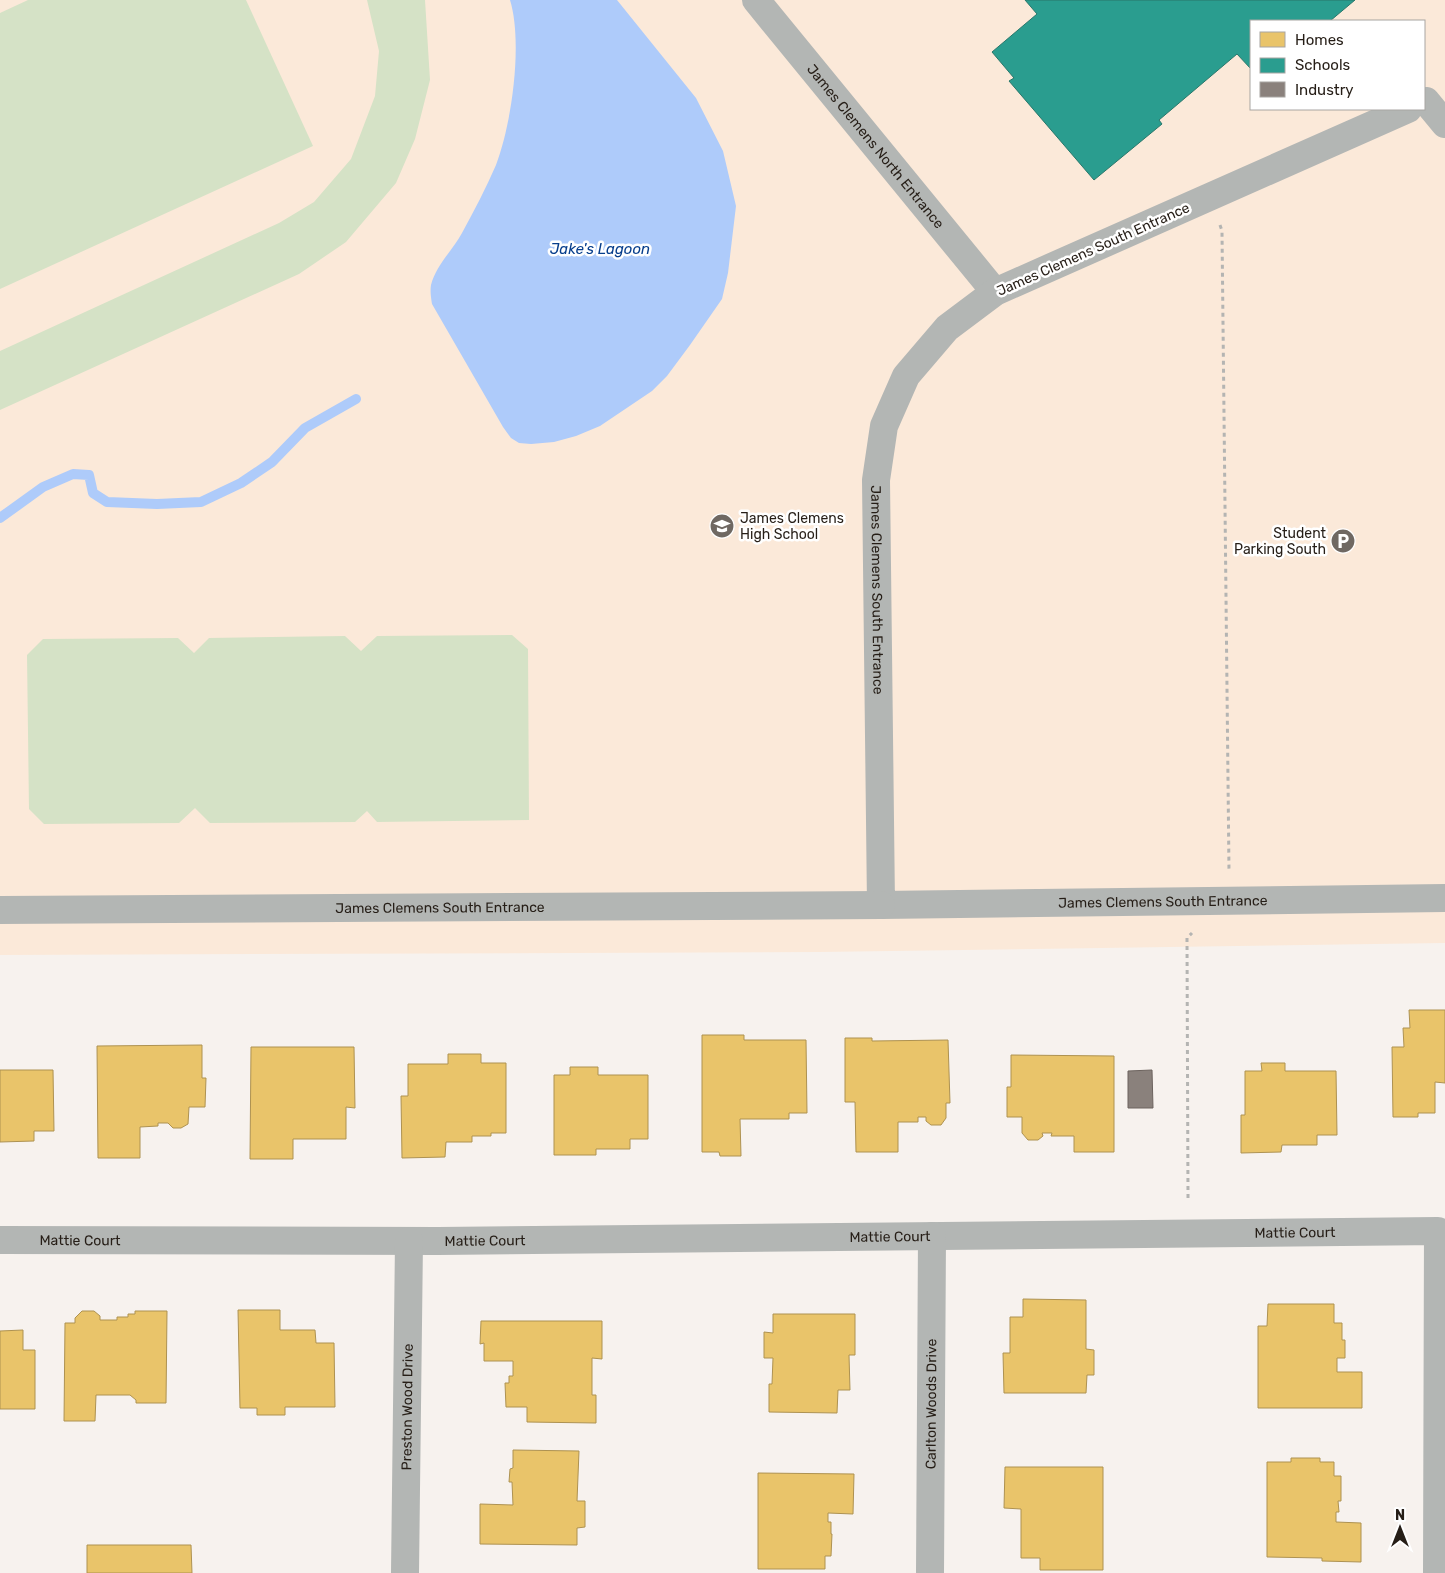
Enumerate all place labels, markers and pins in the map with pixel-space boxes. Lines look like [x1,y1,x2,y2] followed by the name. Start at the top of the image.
[740,510,844,543] place label: James Clemens High School
[709,513,735,539] school or university icon: James Clemens High School
[1234,525,1327,558] place label: Student Parking South
[1330,528,1356,554] parking icon: Student Parking South

